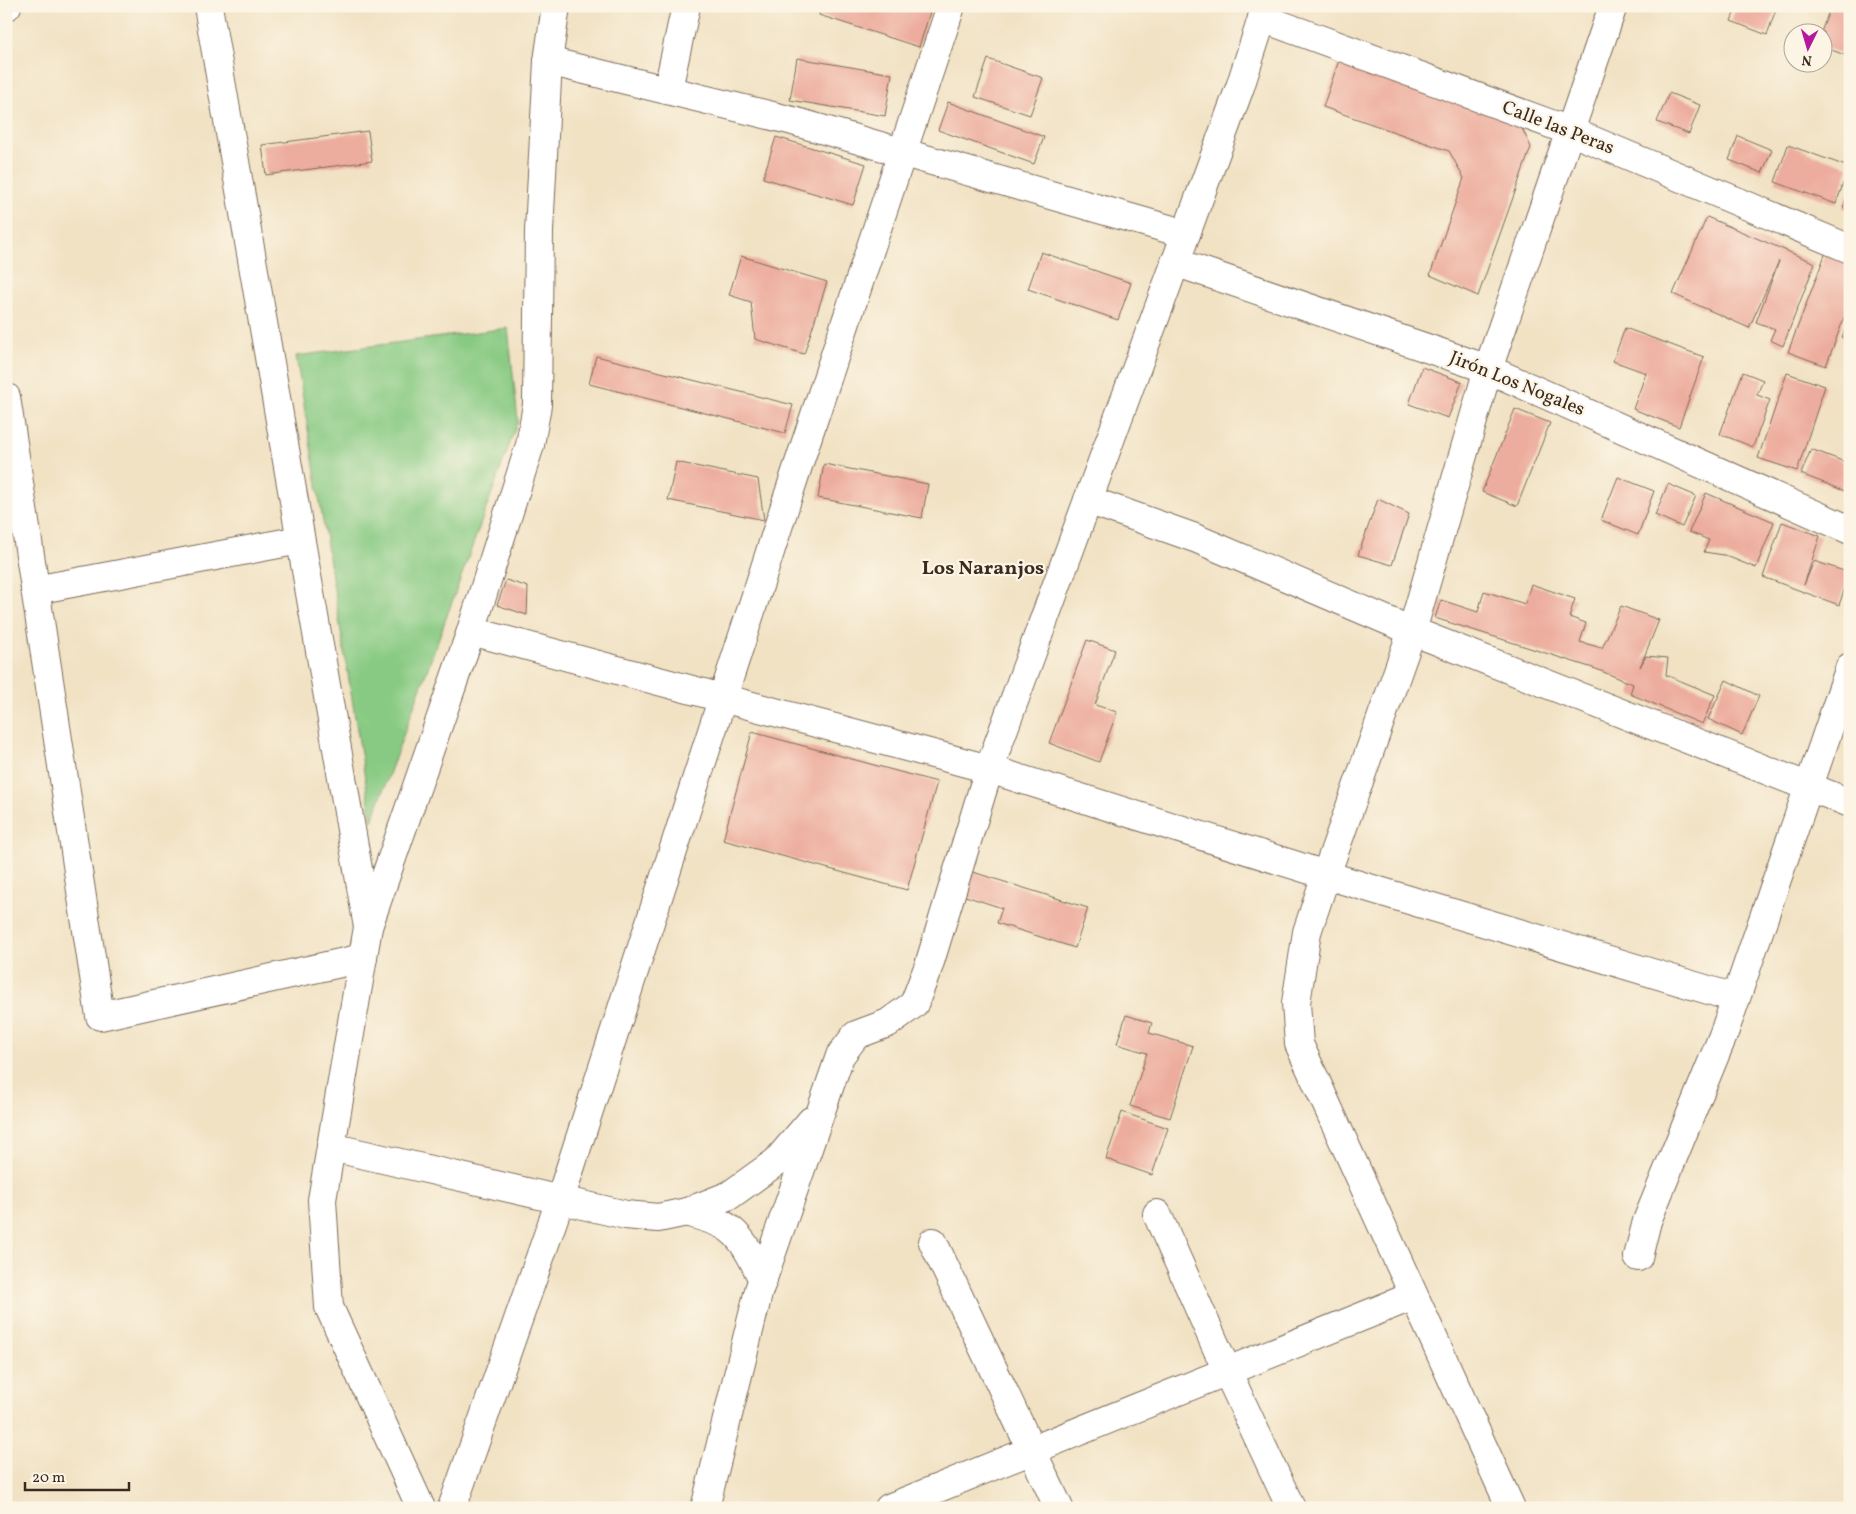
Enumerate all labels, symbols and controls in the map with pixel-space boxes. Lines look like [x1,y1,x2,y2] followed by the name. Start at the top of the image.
[1784,22,1834,72] north arrow
[1801,50,1813,69] text: N
[1498,95,1618,161] street label: Calle las Peras
[1445,345,1589,423] street label: Jirón Los Nogales
[922,555,1044,583] district label: Los Naranjos
[25,1459,129,1491] scale bar
[32,1468,65,1489] text: 20 m

